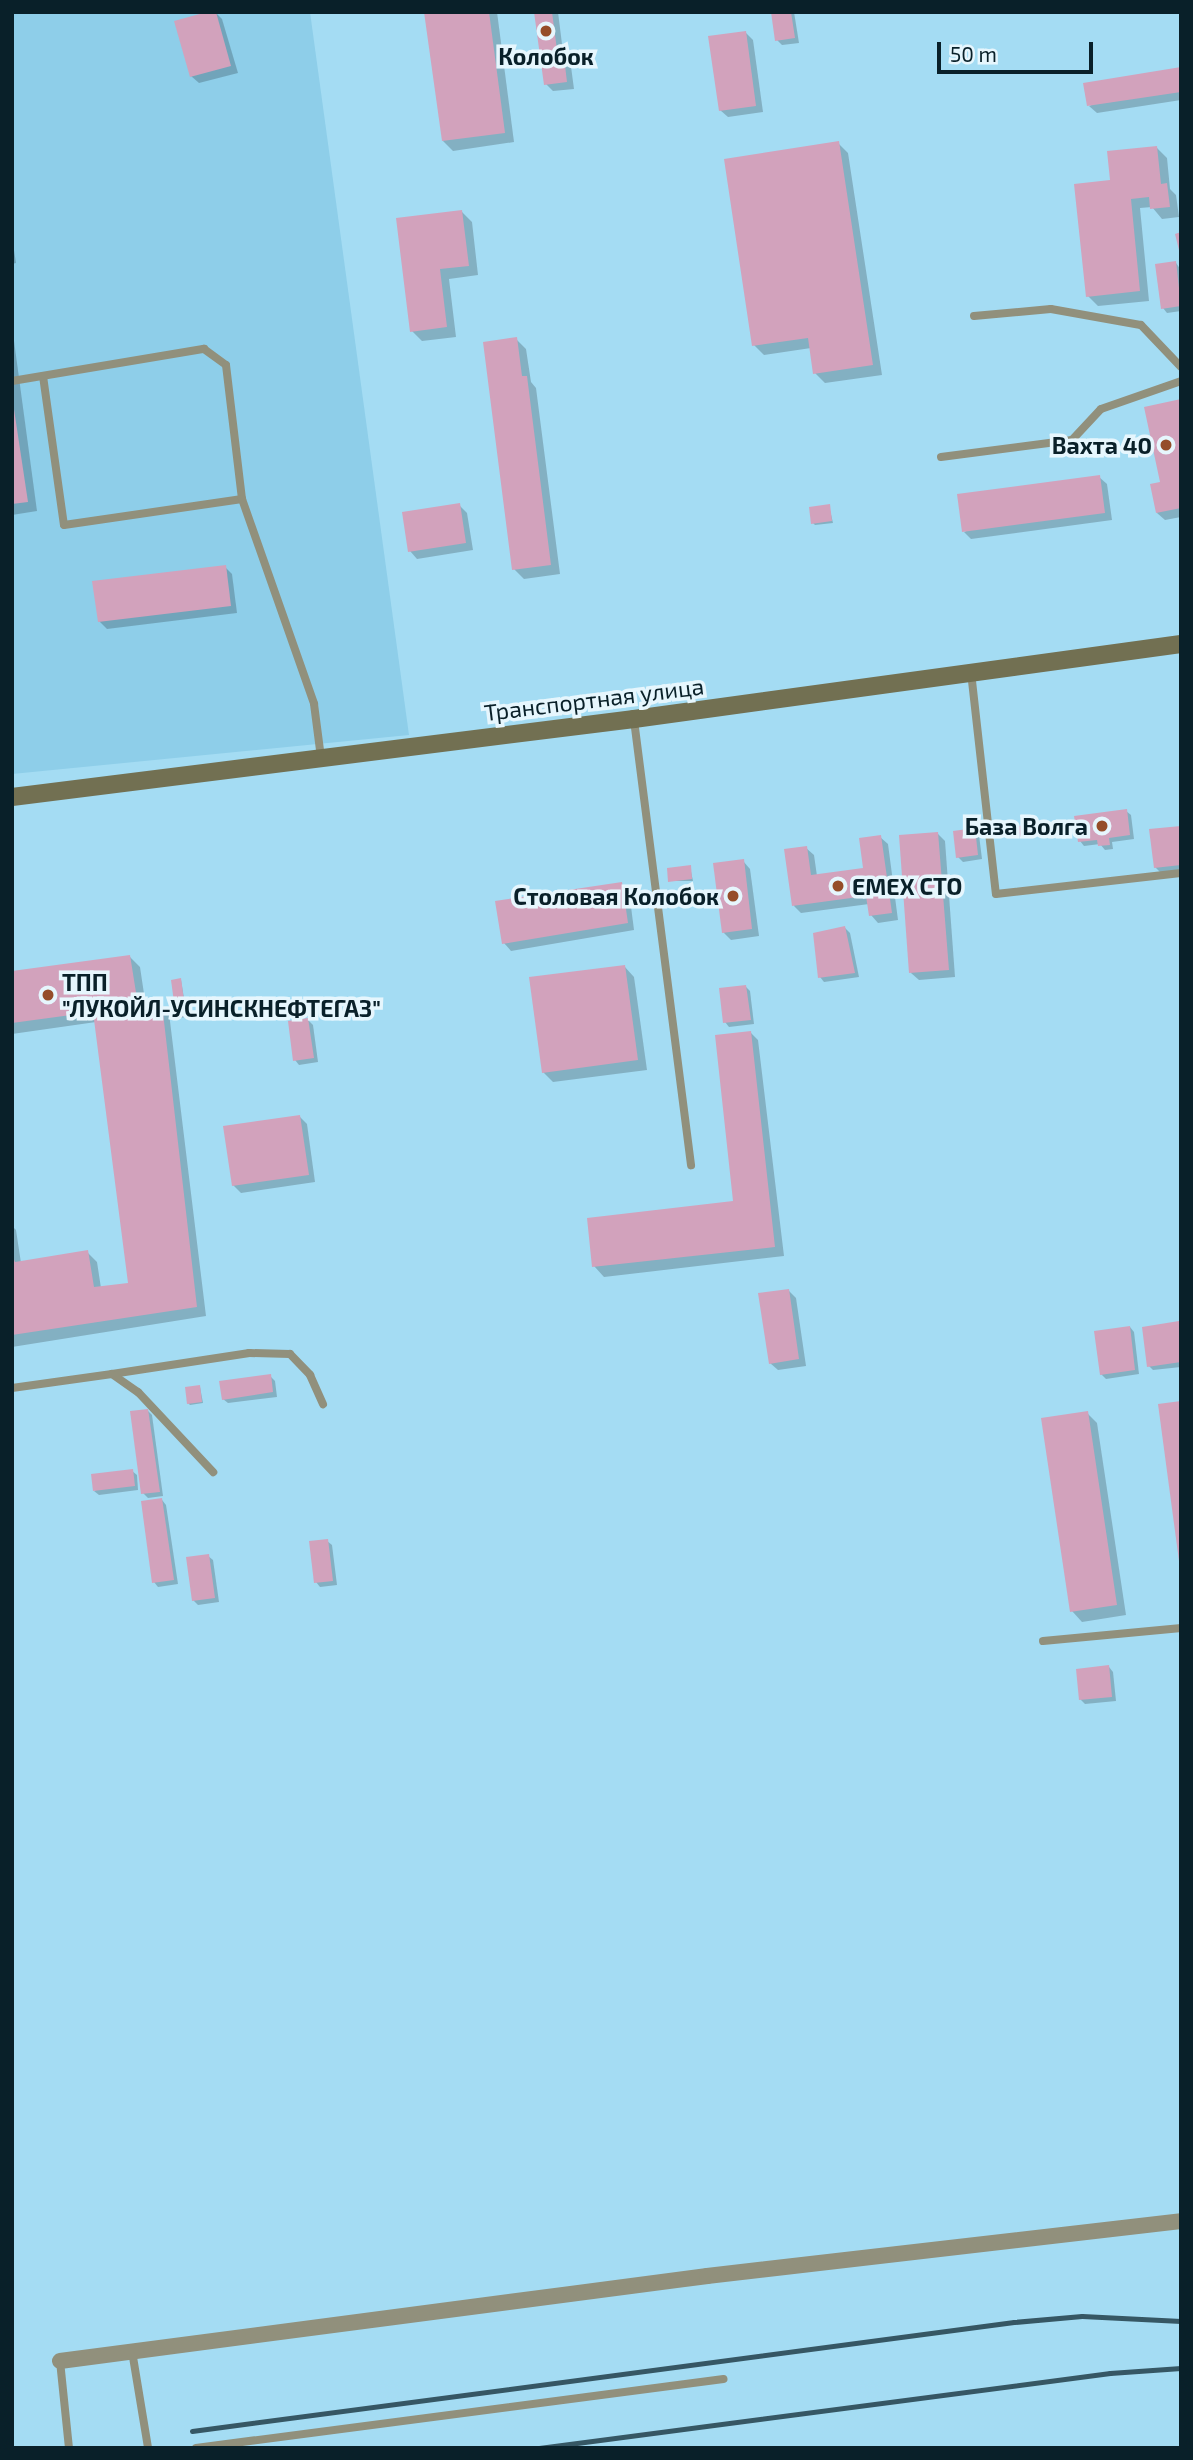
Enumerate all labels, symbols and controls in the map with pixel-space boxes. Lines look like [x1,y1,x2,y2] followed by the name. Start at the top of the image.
[538,23,554,39] marker: Колобок
[941,28,1097,72] scale bar
[950,41,997,66] text: 50 m
[498,42,594,70] place label: Колобок
[1052,431,1152,459] place label: Вахта 40
[1158,437,1174,453] marker: Вахта 40
[483,672,705,726] street label: Транспортная улица
[965,812,1088,840] place label: База Волга
[1094,818,1110,834] marker: База Волга
[852,872,962,900] place label: EMEX СТО
[830,878,846,894] marker: EMEX СТО
[513,882,719,910] place label: Столовая Колобок
[725,888,741,904] marker: Столовая Колобок
[62,968,381,1022] place label: ТПП "ЛУКОЙЛ-УСИНСКНЕФТЕГАЗ"
[40,987,56,1003] marker: ТПП "ЛУКОЙЛ-УСИНСКНЕФТЕГАЗ"

